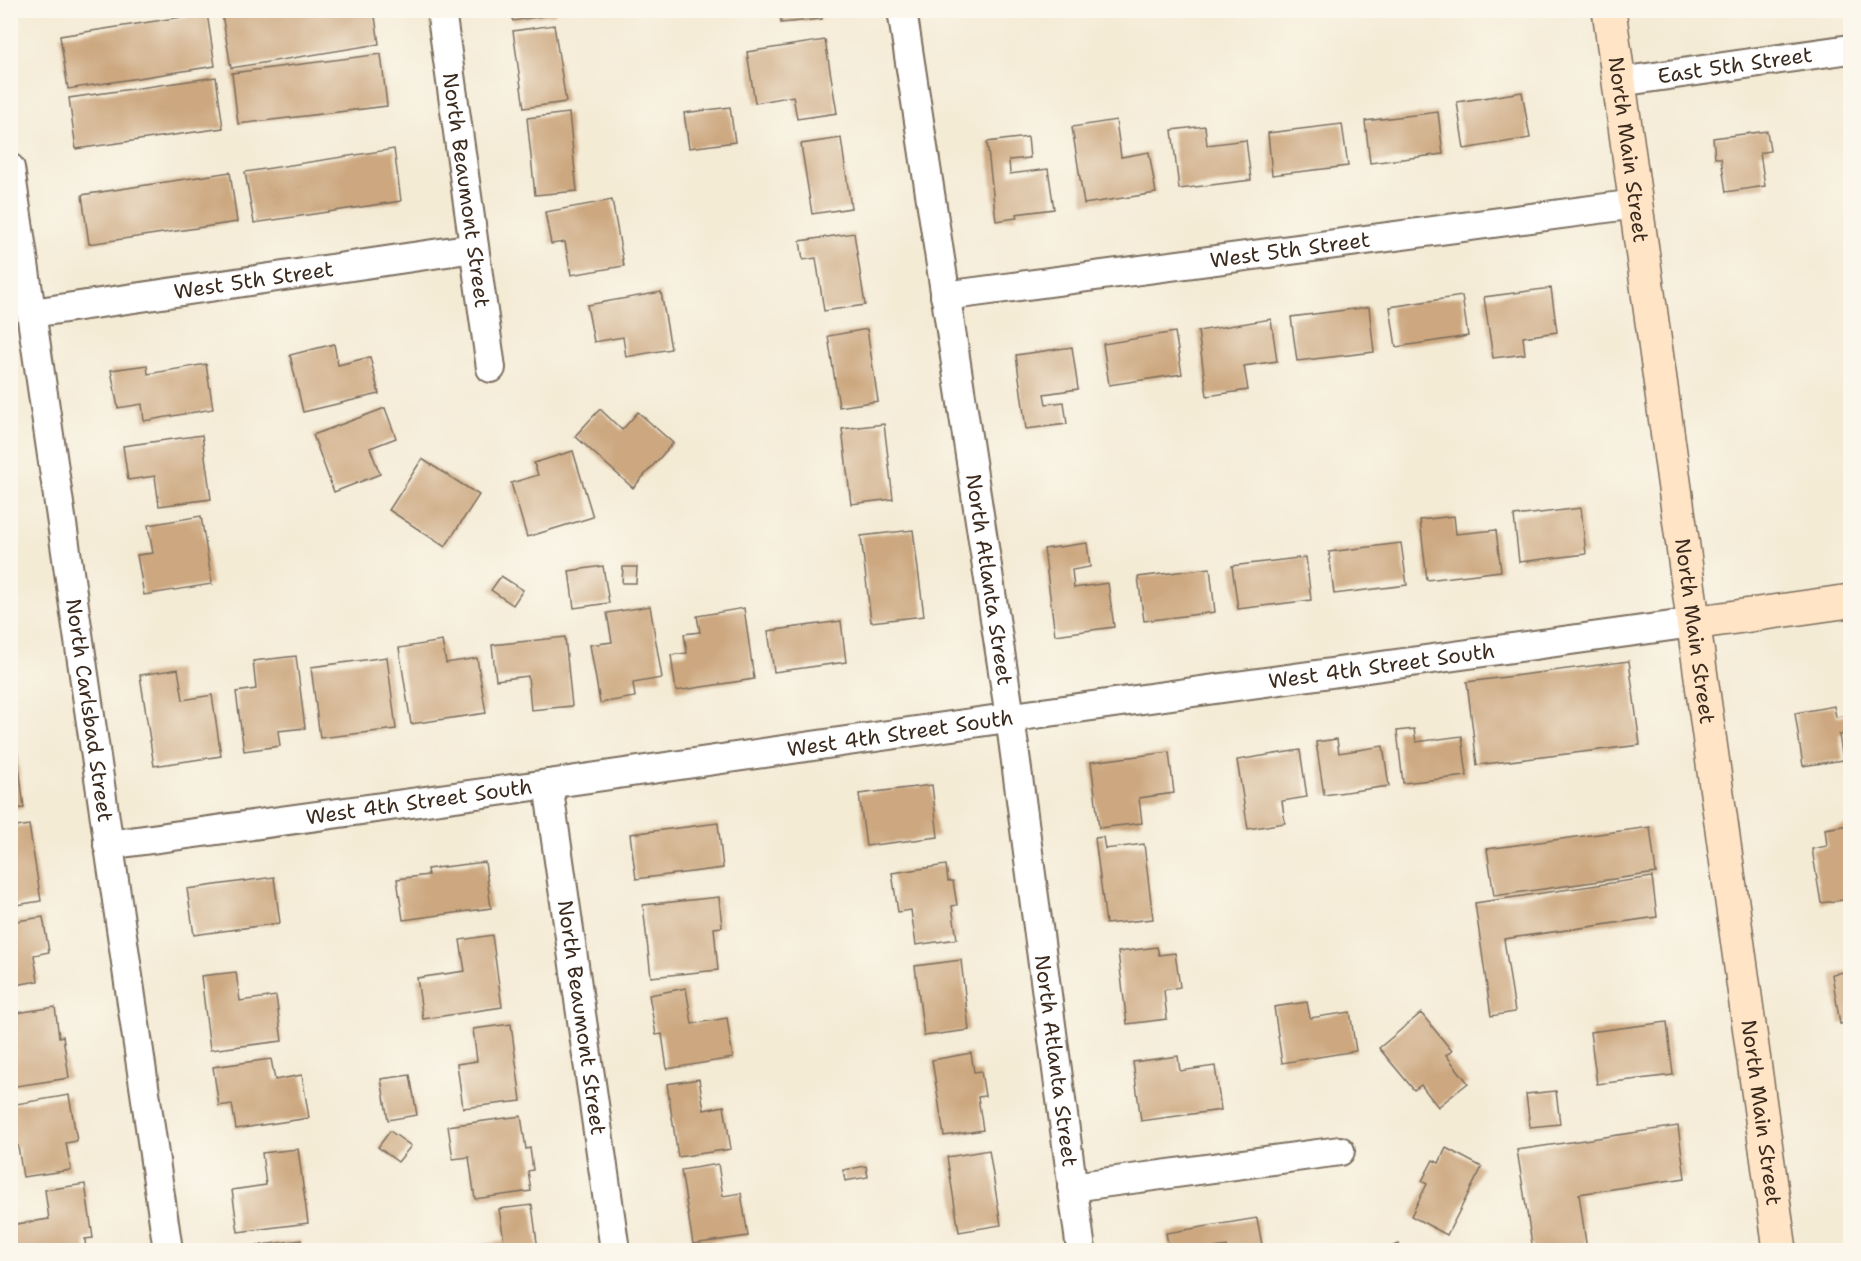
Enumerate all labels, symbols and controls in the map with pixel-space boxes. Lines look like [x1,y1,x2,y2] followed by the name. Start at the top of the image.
[1656,41,1814,90] street label: East 5th Street
[1602,55,1655,244] street label: North Main Street
[436,71,496,310] street label: North Beaumont Street
[1208,226,1372,275] street label: West 5th Street
[172,255,335,306] street label: West 5th Street
[959,472,1019,687] street label: North Atlanta Street
[1668,536,1721,726] street label: North Main Street
[59,597,119,824] street label: North Carlsbad Street
[1267,637,1496,696] street label: West 4th Street South
[785,703,1015,763] street label: West 4th Street South
[304,772,534,831] street label: West 4th Street South
[551,898,612,1137] street label: North Beaumont Street
[1028,953,1084,1168] street label: North Atlanta Street
[1734,1018,1788,1207] street label: North Main Street

